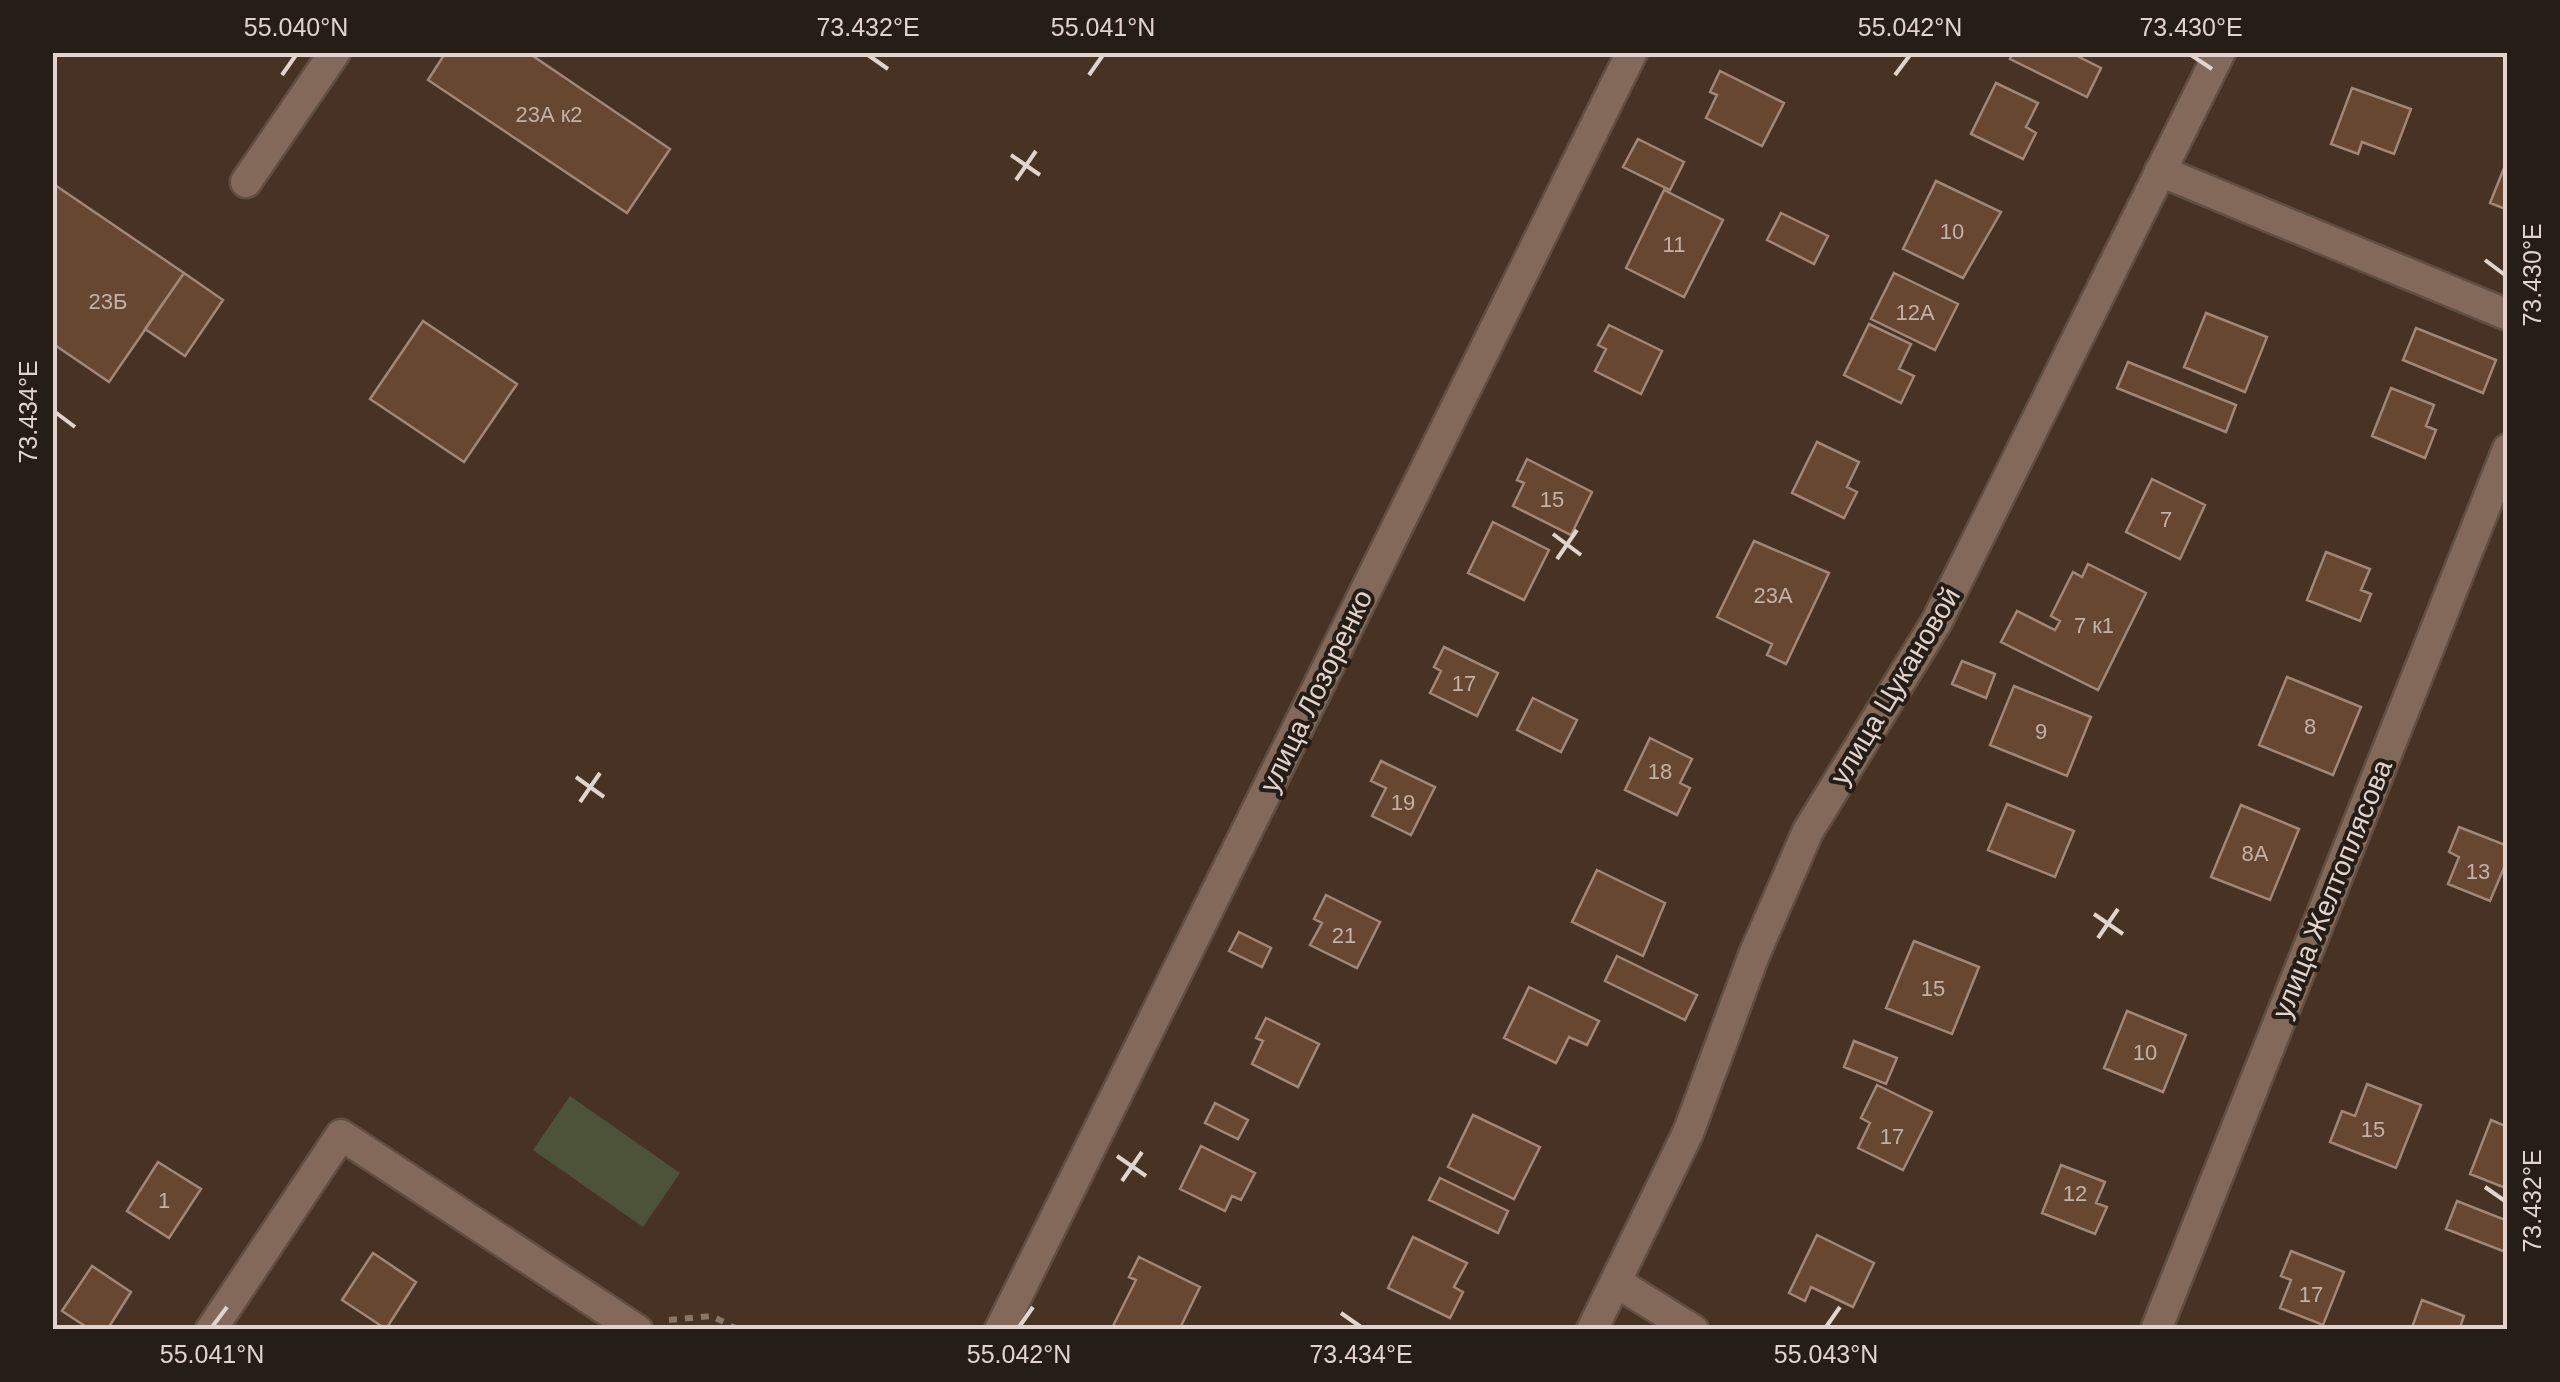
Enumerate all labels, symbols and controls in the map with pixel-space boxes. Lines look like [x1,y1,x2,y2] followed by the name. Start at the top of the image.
[244,13,348,41] text: 55.040°N
[816,13,920,41] text: 73.432°E
[1051,13,1155,41] text: 55.041°N
[1858,13,1962,41] text: 55.042°N
[2139,13,2243,41] text: 73.430°E
[515,102,583,127] house number: 23А к2
[1940,219,1964,244] house number: 10
[2518,223,2546,327] text: 73.430°E
[1663,232,1685,257] house number: 11
[89,289,127,314] house number: 23Б
[1895,300,1935,325] house number: 12А
[14,360,42,464] text: 73.434°E
[1540,487,1564,512] house number: 15
[2160,507,2172,532] house number: 7
[1824,582,1966,790] street label: улица Цукановой
[1753,583,1793,608] house number: 23А
[1254,585,1378,797] street label: улица Лозоренко
[2074,613,2114,638] house number: 7 к1
[1452,671,1476,696] house number: 17
[2304,714,2316,739] house number: 8
[2035,719,2047,744] house number: 9
[2266,755,2398,1023] street label: улица Желтоплясова
[1648,759,1672,784] house number: 18
[1391,790,1415,815] house number: 19
[2242,841,2269,866] house number: 8А
[2466,859,2490,884] house number: 13
[1332,923,1356,948] house number: 21
[1921,976,1945,1001] house number: 15
[2133,1040,2157,1065] house number: 10
[2361,1117,2385,1142] house number: 15
[1880,1124,1904,1149] house number: 17
[2518,1149,2546,1253] text: 73.432°E
[2063,1181,2087,1206] house number: 12
[158,1188,170,1213] house number: 1
[2299,1282,2323,1307] house number: 17
[160,1340,264,1368] text: 55.041°N
[967,1340,1071,1368] text: 55.042°N
[1309,1340,1413,1368] text: 73.434°E
[1774,1340,1878,1368] text: 55.043°N

